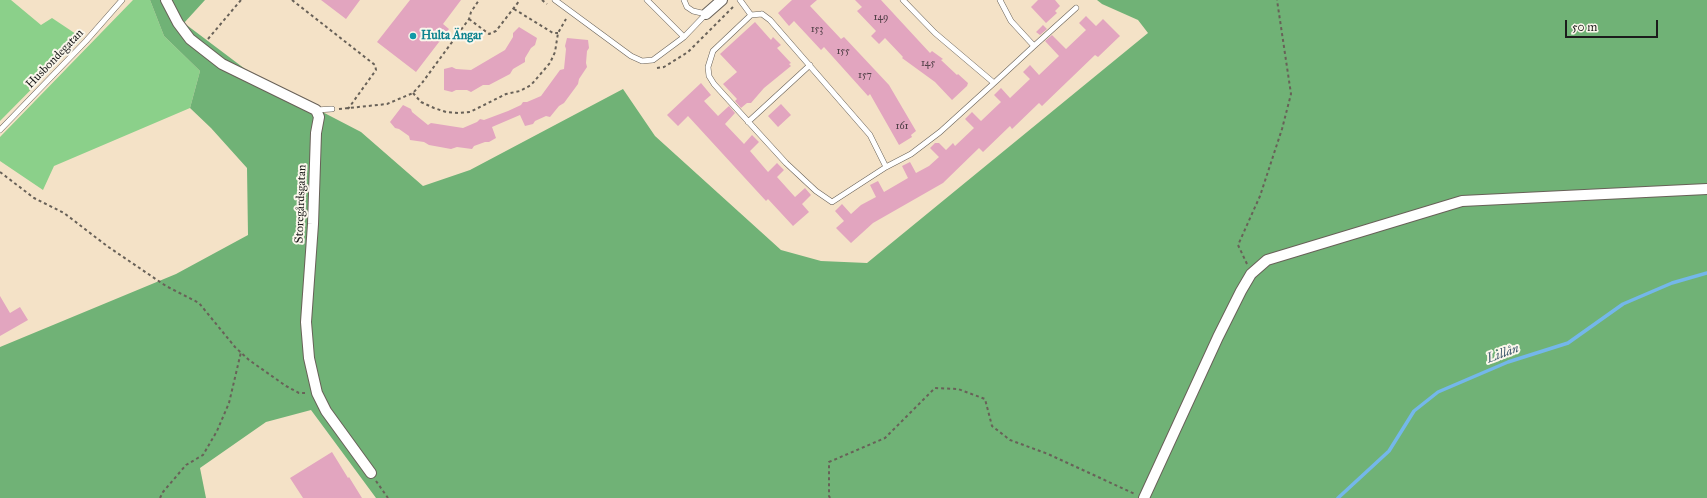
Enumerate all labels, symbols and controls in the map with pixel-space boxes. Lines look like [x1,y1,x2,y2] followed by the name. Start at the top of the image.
[874,12,888,24] house number: 149
[1567,12,1660,38] scale bar
[1572,20,1597,34] text: 50 m
[811,24,823,36] house number: 153
[23,26,87,92] street label: Husbondegatan
[421,29,482,43] place label: Hulta Ängar
[408,31,418,41] marker: Hulta Ängar
[836,46,850,58] house number: 155
[921,58,935,70] house number: 145
[858,70,872,82] house number: 157
[896,121,908,133] house number: 161
[292,164,310,244] street label: Storegårdsgatan
[1485,341,1521,367] water label: Lillån

